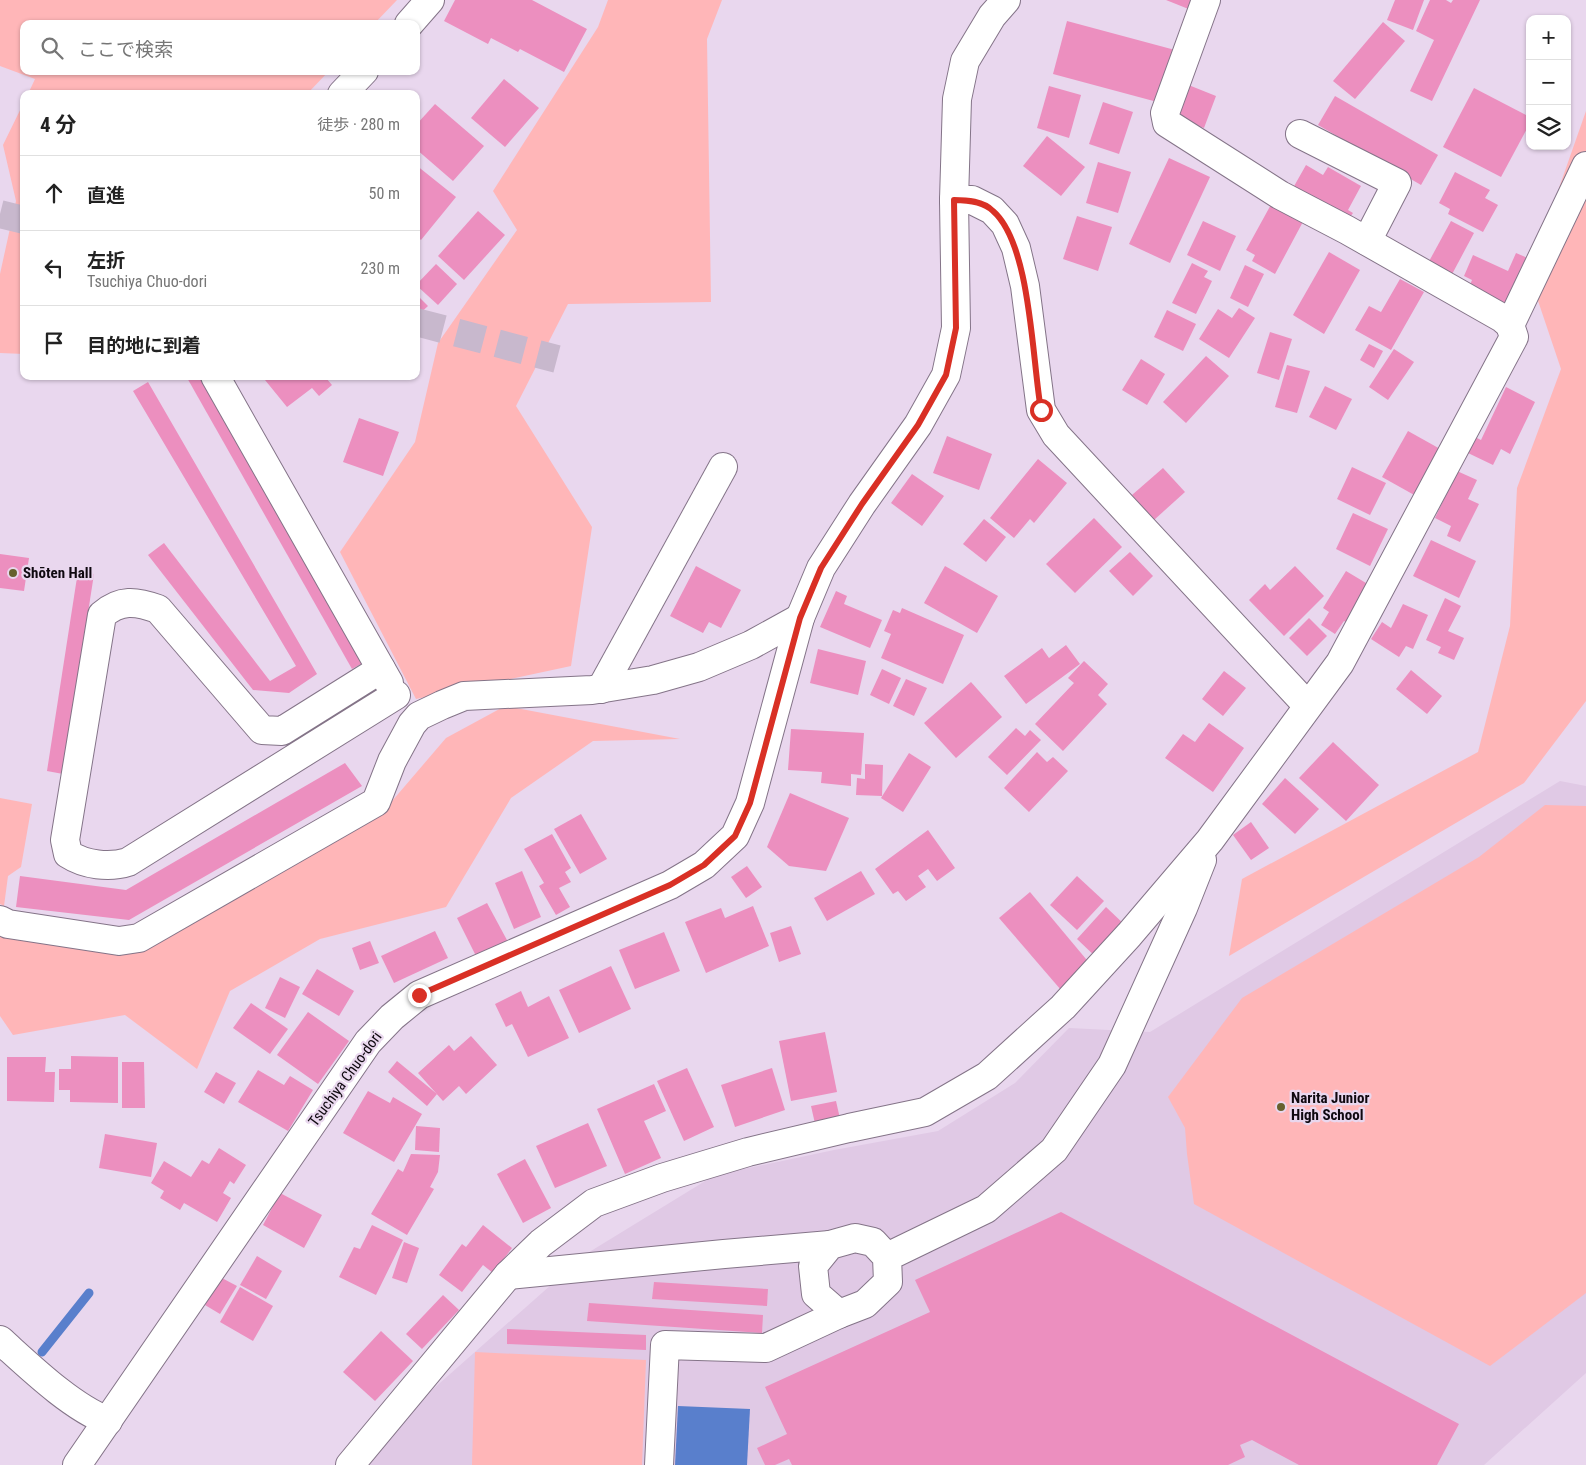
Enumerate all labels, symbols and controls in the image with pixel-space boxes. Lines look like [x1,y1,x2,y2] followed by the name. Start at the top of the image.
[1526,15,1571,150] map controls
[1526,15,1571,60] button: +
[20,20,420,75] search box
[38,34,66,62] icon: search
[78,38,173,61] text: ここで検索
[1526,60,1571,105] button: −
[1526,105,1571,150] button: layers
[40,113,76,137] text: 4 分
[317,115,400,134] text: 徒歩 · 280 m
[40,179,68,207] icon: ahead
[87,184,125,207] text: 直進
[368,184,400,203] text: 50 m
[87,249,125,272] text: 左折
[40,254,68,282] icon: left
[361,259,400,278] text: 230 m
[87,272,207,291] text: Tsuchiya Chuo-dori
[40,329,68,357] icon: arrive
[87,334,201,357] text: 目的地に到着
[1030,399,1053,422] route start
[23,564,92,582] place label: Shōten Hall
[7,567,19,579] marker: Shōten Hall
[408,984,431,1007] route end
[305,1028,385,1130] street label: Tsuchiya Chuo-dori
[1291,1089,1369,1124] place label: Narita Junior High School
[1275,1101,1287,1113] marker: Narita Junior High School

